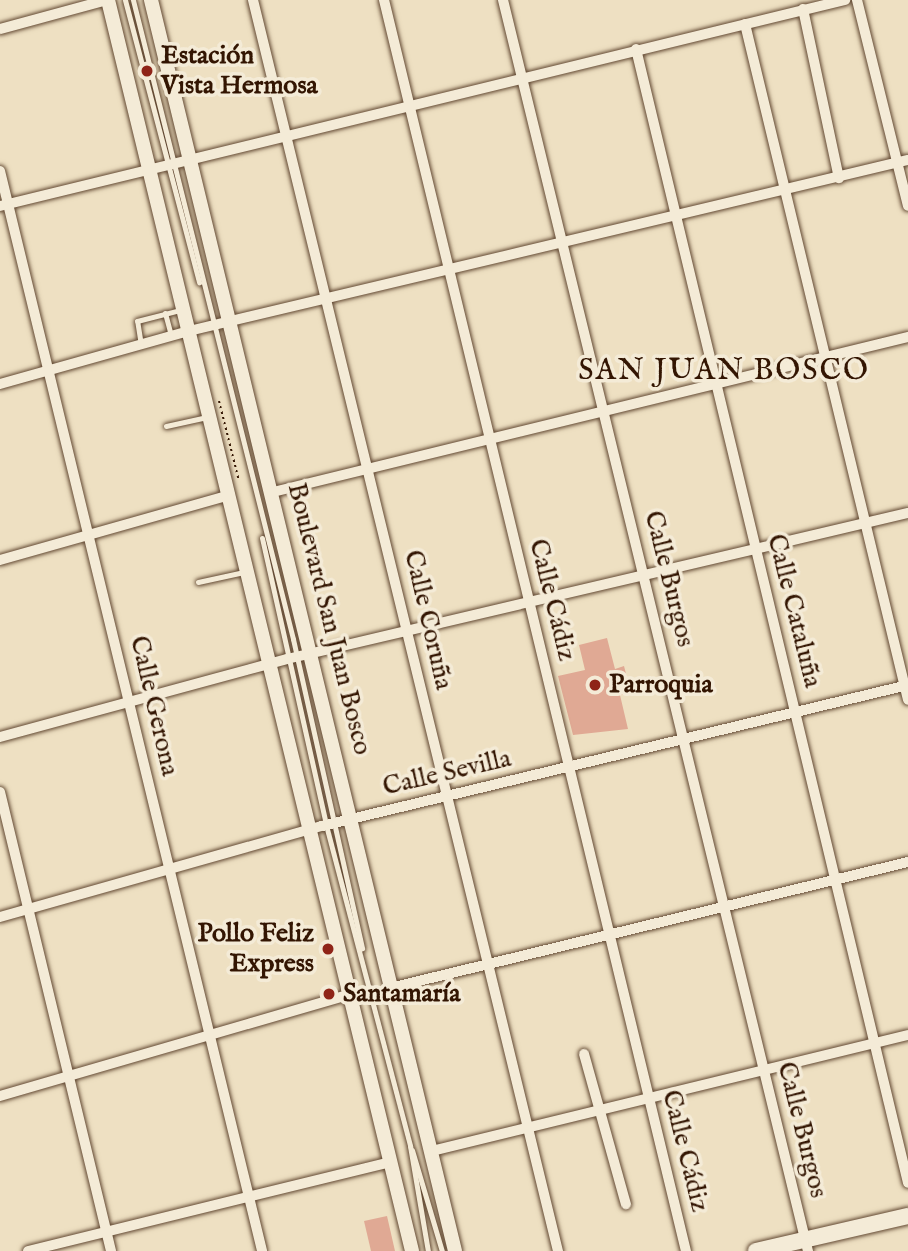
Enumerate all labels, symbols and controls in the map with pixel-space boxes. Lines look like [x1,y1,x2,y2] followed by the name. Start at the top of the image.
[161,40,318,102] place label: Estación Vista Hermosa
[139,63,155,79] marker: Estación Vista Hermosa
[580,353,868,389] district label: SAN JUAN BOSCO
[280,480,378,758] street label: Boulevard San Juan Bosco
[637,508,701,650] street label: Calle Burgos
[760,531,828,691] street label: Calle Cataluña
[522,536,582,664] street label: Calle Cádiz
[397,547,459,693] street label: Calle Coruña
[123,633,185,779] street label: Calle Gerona
[609,669,713,701] place label: Parroquia
[587,677,603,693] marker: Parroquia
[380,743,514,803] street label: Calle Sevilla
[197,918,314,979] place label: Pollo Feliz Express
[320,941,336,957] marker: Pollo Feliz Express
[343,978,461,1010] place label: Santamaría
[321,986,337,1002] marker: Santamaría
[770,1059,834,1201] street label: Calle Burgos
[655,1087,715,1215] street label: Calle Cádiz

